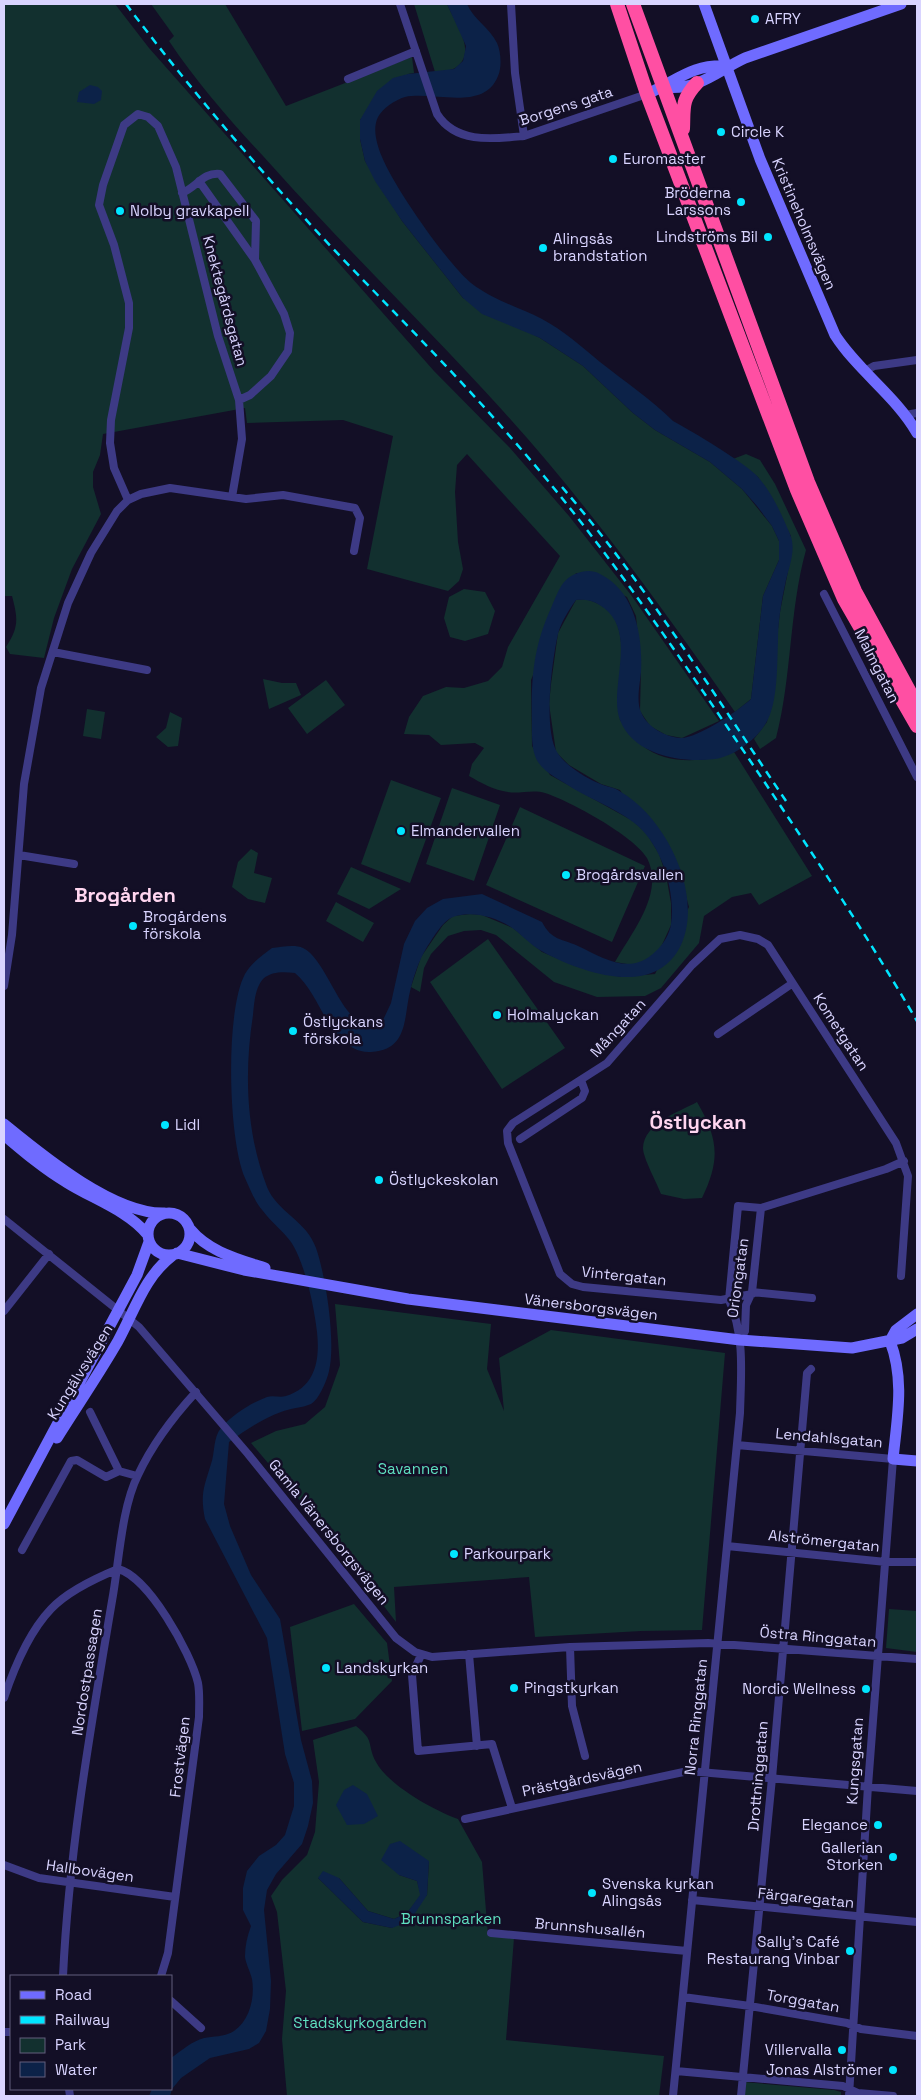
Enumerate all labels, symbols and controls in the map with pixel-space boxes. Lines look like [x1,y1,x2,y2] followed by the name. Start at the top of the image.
[765,9,801,28] place label: AFRY
[749,13,761,25] marker: AFRY
[517,81,615,130] street label: Borgens gata
[731,122,784,141] place label: Circle K
[715,126,727,138] marker: Circle K
[623,149,706,168] place label: Euromaster
[607,153,619,165] marker: Euromaster
[768,155,841,293] street label: Kristineholmsvägen
[664,183,731,219] place label: Bröderna Larssons
[735,196,747,208] marker: Bröderna Larssons
[130,201,249,220] place label: Nolby gravkapell
[114,205,126,217] marker: Nolby gravkapell
[656,227,758,246] place label: Lindströms Bil
[553,229,647,265] place label: Alingsås brandstation
[762,231,774,243] marker: Lindströms Bil
[199,233,252,368] street label: Knektegårdsgatan
[537,242,549,254] marker: Alingsås brandstation
[851,626,904,706] street label: Malmgatan
[411,821,520,840] place label: Elmandervallen
[395,825,407,837] marker: Elmandervallen
[576,865,683,884] place label: Brogårdsvallen
[560,869,572,881] marker: Brogårdsvallen
[74,882,176,908] district label: Brogården
[143,907,227,943] place label: Brogårdens förskola
[127,920,139,932] marker: Brogårdens förskola
[809,989,874,1074] street label: Kometgatan
[586,994,650,1061] street label: Mångatan
[507,1005,599,1024] place label: Holmalyckan
[491,1009,503,1021] marker: Holmalyckan
[303,1012,383,1048] place label: Östlyckans förskola
[287,1025,299,1037] marker: Östlyckans förskola
[649,1109,747,1135] district label: Östlyckan
[175,1115,200,1134] place label: Lidl
[159,1119,171,1131] marker: Lidl
[389,1170,498,1189] place label: Östlyckeskolan
[373,1174,385,1186] marker: Östlyckeskolan
[723,1237,752,1319] street label: Oriongatan
[581,1262,667,1289] street label: Vintergatan
[523,1289,659,1324] street label: Vänersborgsvägen
[43,1321,116,1423] street label: Kungälvsvägen
[775,1423,884,1452] street label: Lendahlsgatan
[265,1455,394,1608] street label: Gamla Vänersborgsvägen
[378,1459,448,1478] park label: Savannen
[767,1525,881,1556] street label: Alströmergatan
[464,1544,551,1563] place label: Parkourpark
[448,1548,460,1560] marker: Parkourpark
[67,1607,106,1737] street label: Nordostpassagen
[759,1622,877,1651] street label: Östra Ringgatan
[336,1658,428,1677] place label: Landskyrkan
[680,1658,711,1776] street label: Norra Ringgatan
[320,1662,332,1674] marker: Landskyrkan
[524,1678,619,1697] place label: Pingstkyrkan
[742,1679,856,1698] place label: Nordic Wellness
[508,1682,520,1694] marker: Pingstkyrkan
[860,1683,872,1695] marker: Nordic Wellness
[165,1715,194,1798] street label: Frostvägen
[842,1717,867,1805] street label: Kungsgatan
[743,1720,772,1832] street label: Drottninggatan
[520,1757,644,1801] street label: Prästgårdsvägen
[802,1815,868,1834] place label: Elegance
[872,1819,884,1831] marker: Elegance
[821,1838,883,1874] place label: Gallerian Storken
[887,1851,899,1863] marker: Gallerian Storken
[45,1855,135,1886] street label: Hallbovägen
[602,1874,714,1910] place label: Svenska kyrkan Alingsås
[757,1883,855,1912] street label: Färgaregatan
[586,1887,598,1899] marker: Svenska kyrkan Alingsås
[401,1909,501,1928] park label: Brunnsparken
[534,1913,646,1942] street label: Brunnshusallén
[707,1932,840,1968] place label: Sally's Café Restaurang Vinbar
[844,1945,856,1957] marker: Sally's Café Restaurang Vinbar
[10,1975,172,2090] legend
[55,1985,92,2004] text: Road
[765,1985,841,2016] street label: Torggatan
[55,2010,110,2029] text: Railway
[293,2013,427,2032] park label: Stadskyrkogården
[55,2035,86,2054] text: Park
[765,2040,832,2059] place label: Villervalla
[836,2044,848,2056] marker: Villervalla
[55,2060,98,2079] text: Water
[766,2060,883,2079] place label: Jonas Alströmer
[887,2064,899,2076] marker: Jonas Alströmer

